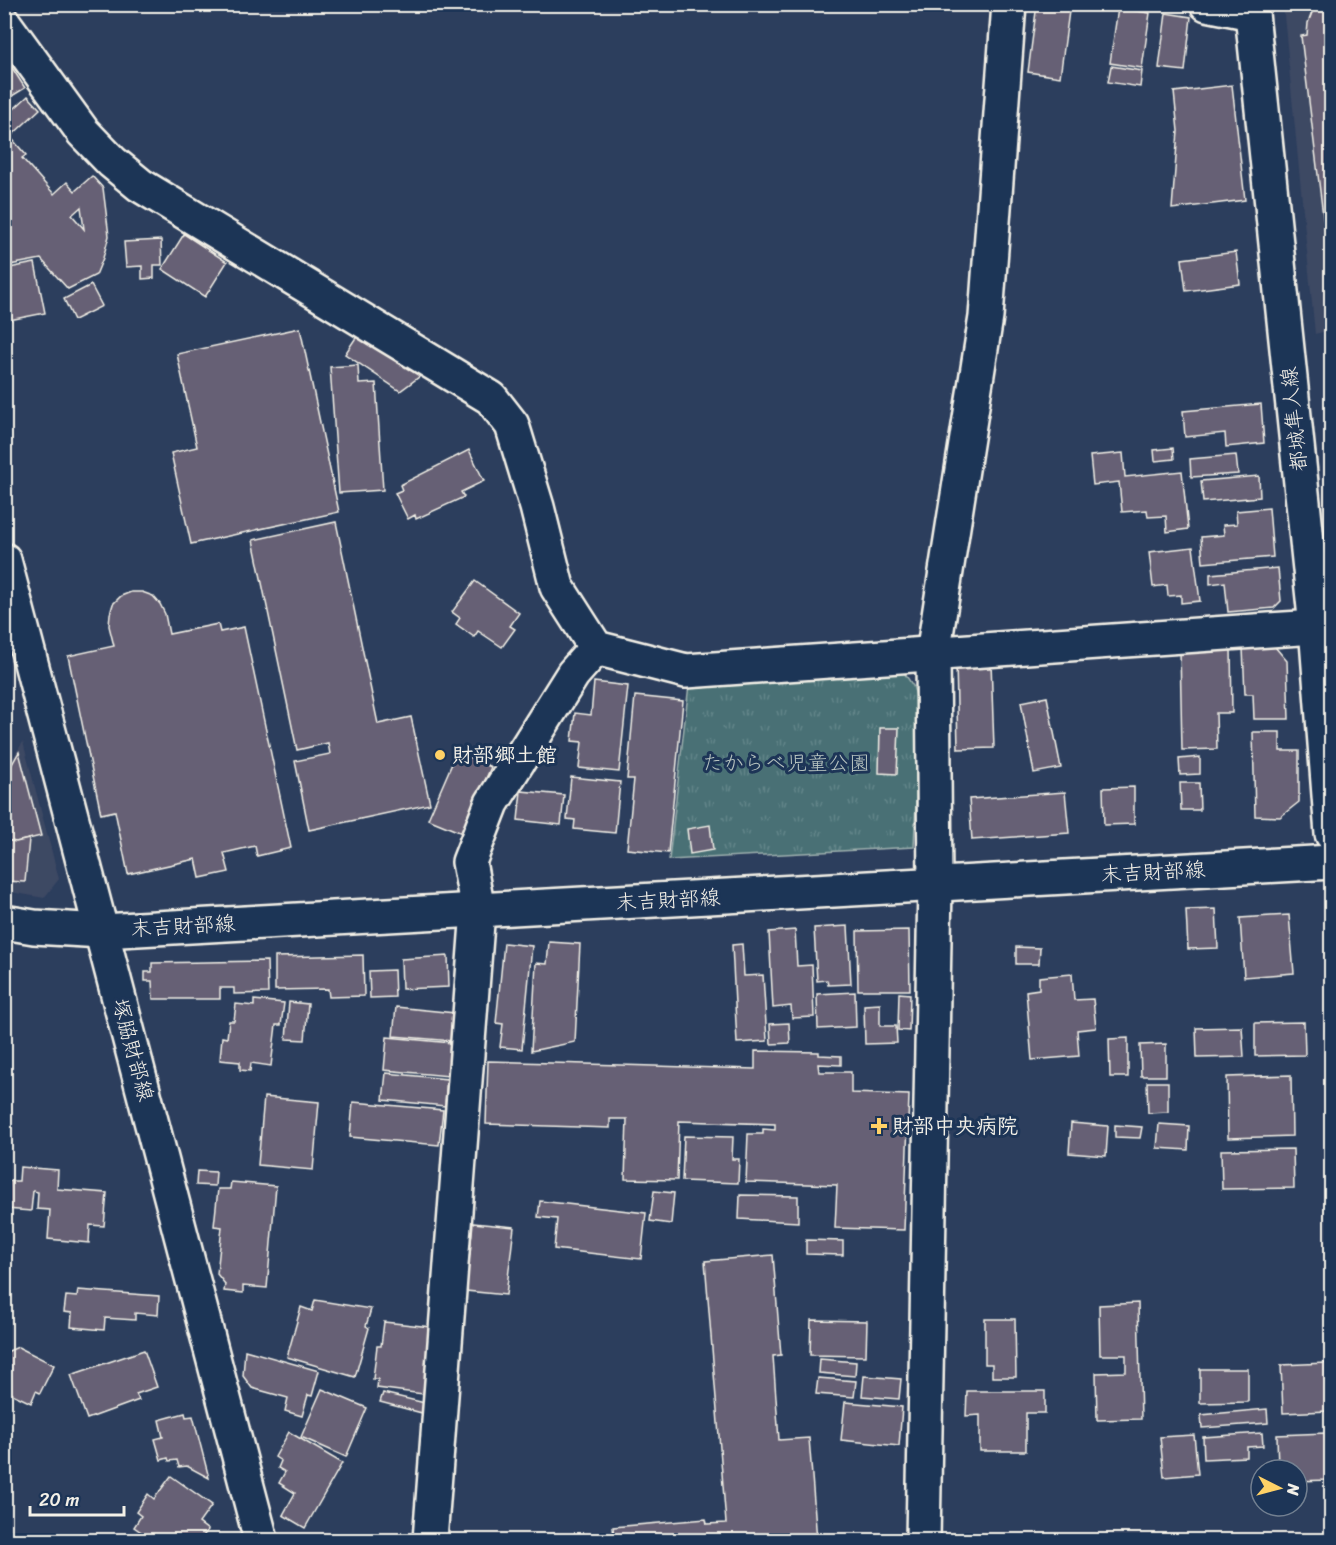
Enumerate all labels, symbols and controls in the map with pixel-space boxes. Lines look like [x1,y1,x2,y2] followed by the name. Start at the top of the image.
[1270,365,1318,473] street label: 都城隼人線
[452,736,557,774] place label: 財部郷土館
[702,744,870,782] park label: たからべ児童公園
[433,748,447,762] marker: 財部郷土館
[1100,850,1206,894] street label: 末吉財部線
[615,878,721,922] street label: 末吉財部線
[130,904,236,948] street label: 末吉財部線
[101,994,165,1106] street label: 塚脇財部線
[892,1107,1018,1145] place label: 財部中央病院
[870,1117,888,1135] marker: 財部中央病院
[1249,1458,1309,1518] north arrow
[30,1479,124,1517] scale bar
[1278,1481,1309,1497] text: N
[39,1484,79,1516] text: 20 m

